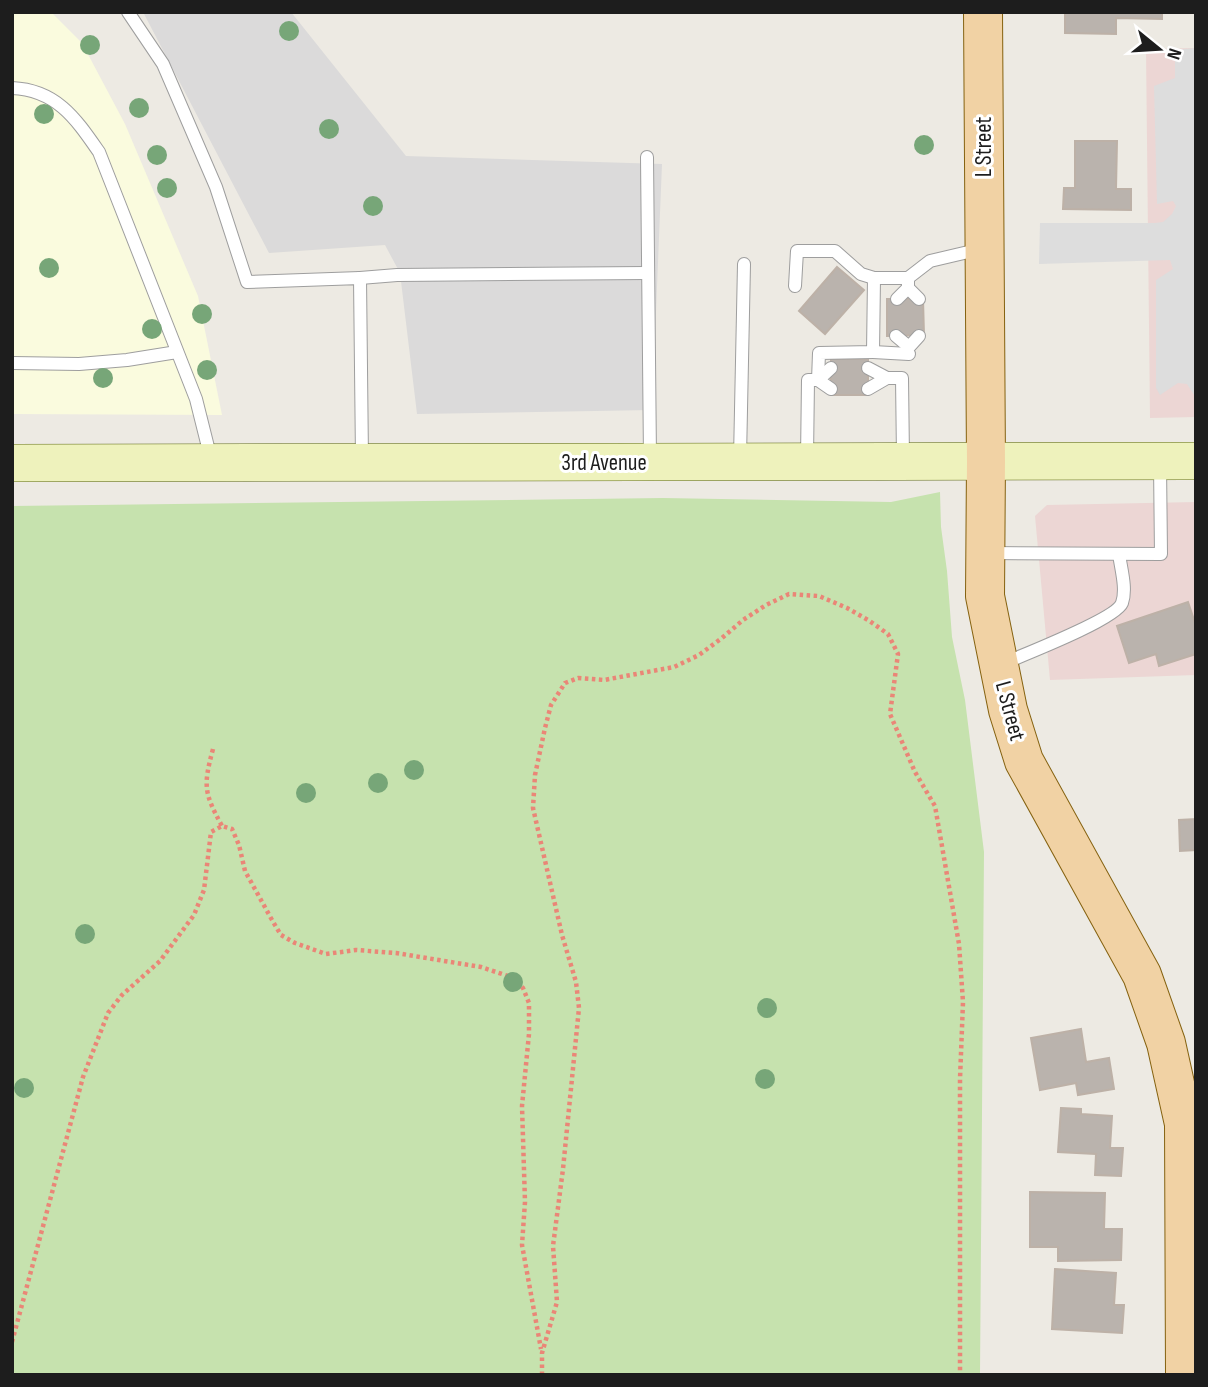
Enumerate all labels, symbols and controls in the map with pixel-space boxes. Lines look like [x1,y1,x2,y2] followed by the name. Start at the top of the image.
[1124,14,1194,84] north arrow
[1161,45,1186,62] text: N
[970,117,998,177] street label: L Street
[561,449,647,477] street label: 3rd Avenue
[989,678,1031,744] street label: L Street

